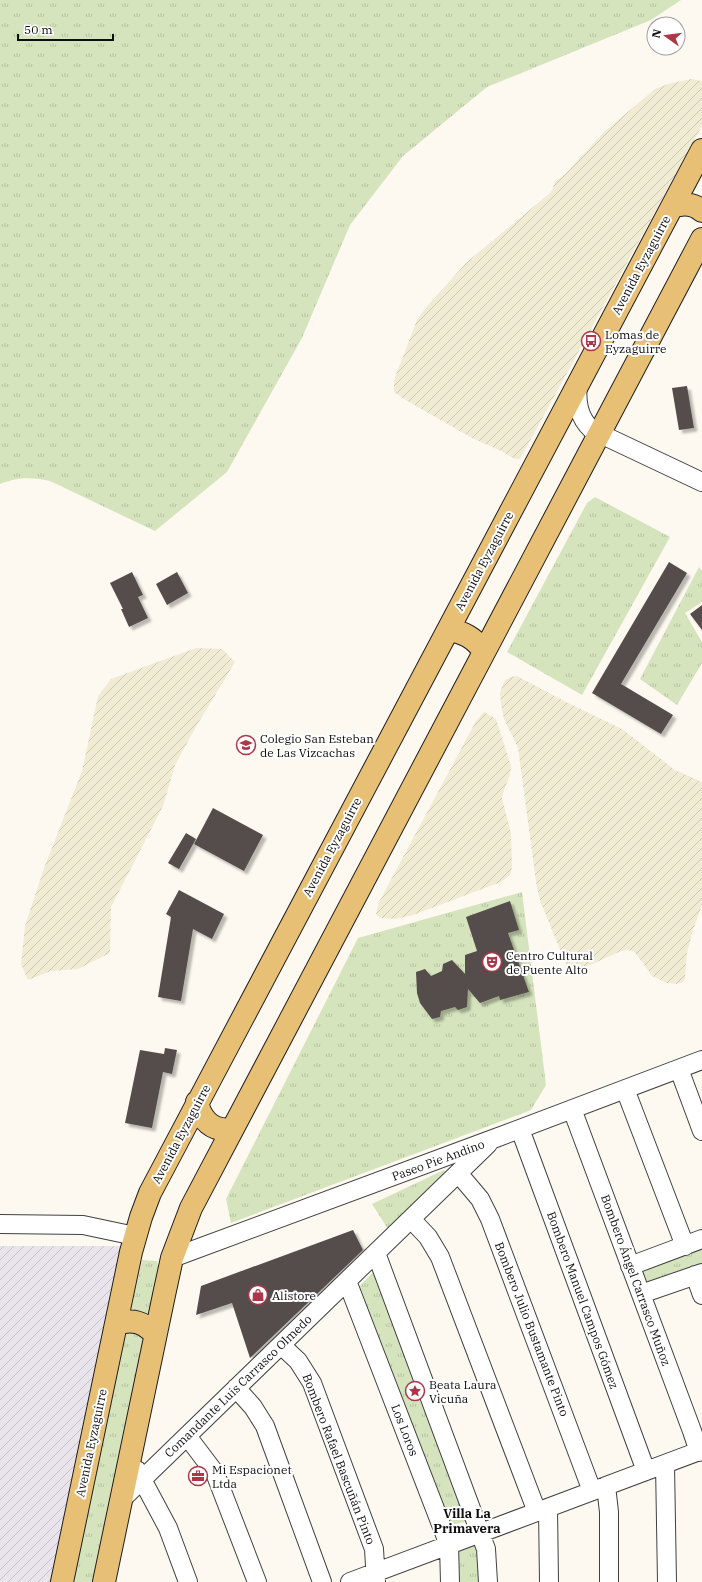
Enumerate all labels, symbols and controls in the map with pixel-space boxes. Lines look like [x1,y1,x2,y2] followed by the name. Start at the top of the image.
[18,16,113,42] scale bar
[646,16,686,56] north arrow
[24,22,53,37] text: 50 m
[648,27,664,39] text: N
[609,213,673,317] street label: Avenida Eyzaguirre
[605,327,667,356] place label: Lomas de Eyzaguirre
[580,330,602,352] bus stop icon: Lomas de Eyzaguirre
[452,509,516,613] street label: Avenida Eyzaguirre
[260,731,374,760] place label: Colegio San Esteban de Las Vizcachas
[235,734,257,756] school or university icon: Colegio San Esteban de Las Vizcachas
[300,795,364,899] street label: Avenida Eyzaguirre
[506,948,593,977] place label: Centro Cultural de Puente Alto
[481,951,503,973] theatre icon: Centro Cultural de Puente Alto
[149,1082,213,1186] street label: Avenida Eyzaguirre
[390,1136,487,1184] street label: Paseo Pie Andino
[598,1192,674,1368] street label: Bombero Ángel Carrasco Muñoz
[544,1209,622,1391] street label: Bombero Manuel Campos Gómez
[492,1240,572,1419] street label: Bombero Julio Bustamante Pinto
[247,1284,269,1306] shop icon: Alistore
[272,1288,316,1303] place label: Alistore
[161,1311,315,1461] street label: Comandante Luis Carrasco Olmedo
[299,1372,379,1547] street label: Bombero Rafael Bascuñán Pinto
[429,1377,497,1406] place label: Beata Laura Vicuña
[404,1380,426,1402] place icon: Beata Laura Vicuña
[72,1388,110,1498] street label: Avenida Eyzaguirre
[388,1402,422,1458] street label: Los Loros
[212,1462,292,1491] place label: Mi Espacionet Ltda
[187,1465,209,1487] office icon: Mi Espacionet Ltda
[433,1505,501,1537] district label: Villa La Primavera

